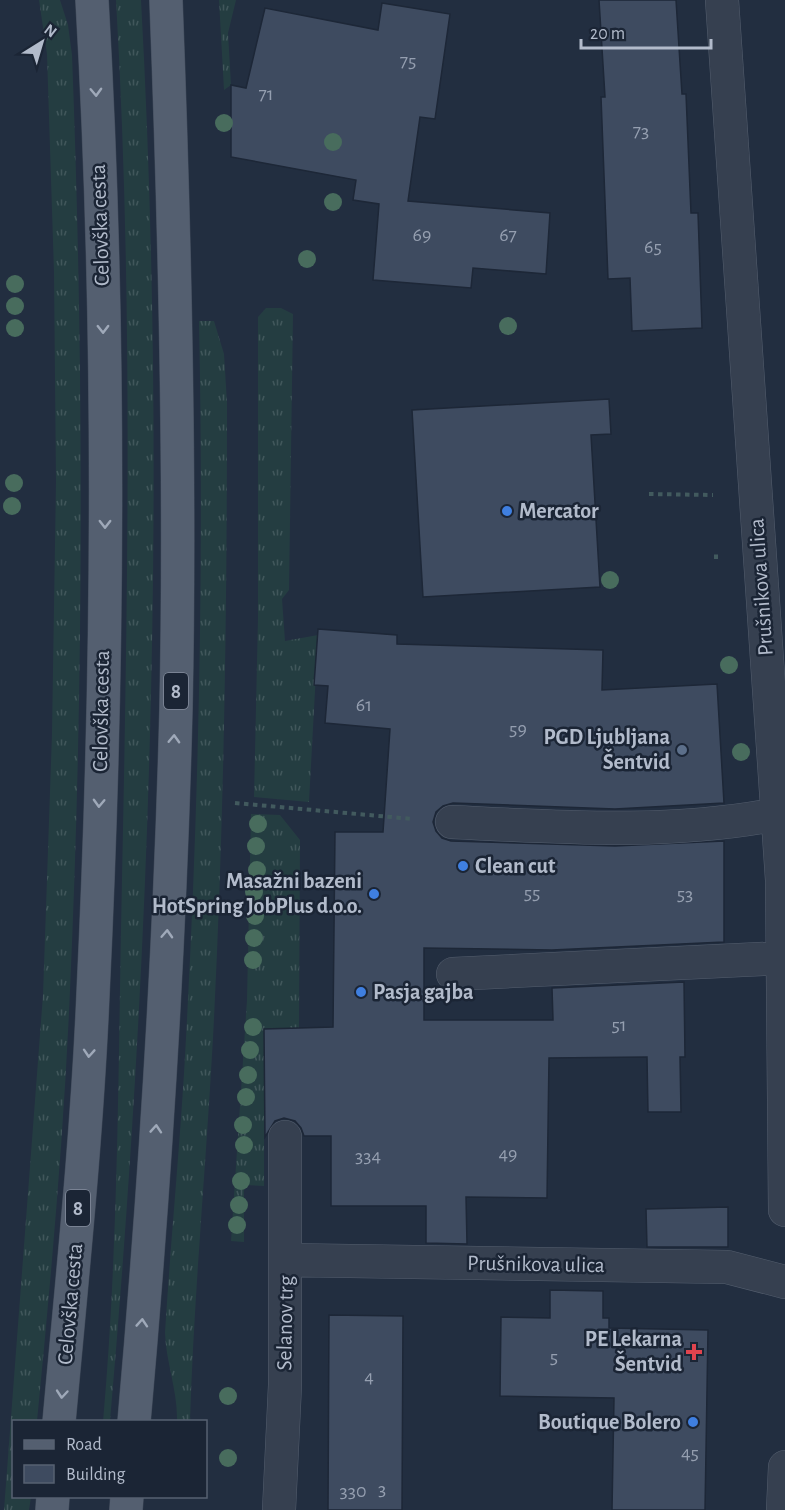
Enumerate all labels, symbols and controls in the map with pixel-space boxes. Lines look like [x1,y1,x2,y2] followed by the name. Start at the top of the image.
[12,12,72,72] north arrow
[581,12,712,50] scale bar
[41,21,60,41] text: N
[590,25,625,43] text: 20 m
[400,51,416,71] house number: 75
[258,84,274,104] house number: 71
[89,88,102,97] one-way arrow
[633,121,649,141] house number: 73
[87,164,113,286] street label: Celovška cesta
[413,225,431,245] house number: 69
[499,225,517,245] house number: 67
[644,237,662,257] house number: 65
[96,324,109,333] one-way arrow
[519,500,599,522] place label: Mercator
[500,504,514,518] marker: Mercator
[745,518,777,656] street label: Prušnikova ulica
[99,519,111,528] one-way arrow
[89,650,113,772] street label: Celovška cesta
[164,673,188,709] road number: 8
[356,695,372,715] house number: 61
[509,719,527,739] house number: 59
[543,726,670,773] place label: PGD Ljubljana Šentvid
[168,735,181,744] one-way arrow
[675,743,689,757] marker: PGD Ljubljana Šentvid
[93,798,106,807] one-way arrow
[475,855,556,877] place label: Clean cut
[456,859,470,873] marker: Clean cut
[152,870,362,917] place label: Masažni bazeni HotSpring JobPlus d.o.o.
[524,883,540,903] house number: 55
[677,884,693,904] house number: 53
[367,887,381,901] marker: Masažni bazeni HotSpring JobPlus d.o.o.
[160,930,173,939] one-way arrow
[373,981,474,1004] place label: Pasja gajba
[354,985,368,999] marker: Pasja gajba
[611,1015,627,1035] house number: 51
[83,1049,96,1058] one-way arrow
[149,1124,162,1134] one-way arrow
[498,1144,518,1164] house number: 49
[355,1146,381,1166] house number: 334
[66,1190,90,1226] road number: 8
[54,1242,86,1366] street label: Celovška cesta
[467,1252,605,1276] street label: Prušnikova ulica
[273,1275,297,1371] street label: Selanov trg
[135,1319,148,1328] one-way arrow
[585,1328,682,1375] place label: PE Lekarna Šentvid
[687,1345,701,1359] marker: PE Lekarna Šentvid
[550,1347,558,1367] house number: 5
[364,1367,374,1387] house number: 4
[56,1390,69,1399] one-way arrow
[538,1411,681,1433] place label: Boutique Bolero
[686,1415,700,1429] marker: Boutique Bolero
[12,1420,207,1498] legend
[66,1436,102,1454] text: Road
[681,1443,699,1463] house number: 45
[66,1466,126,1484] text: Building
[378,1479,386,1499] house number: 3
[339,1481,367,1501] house number: 330

